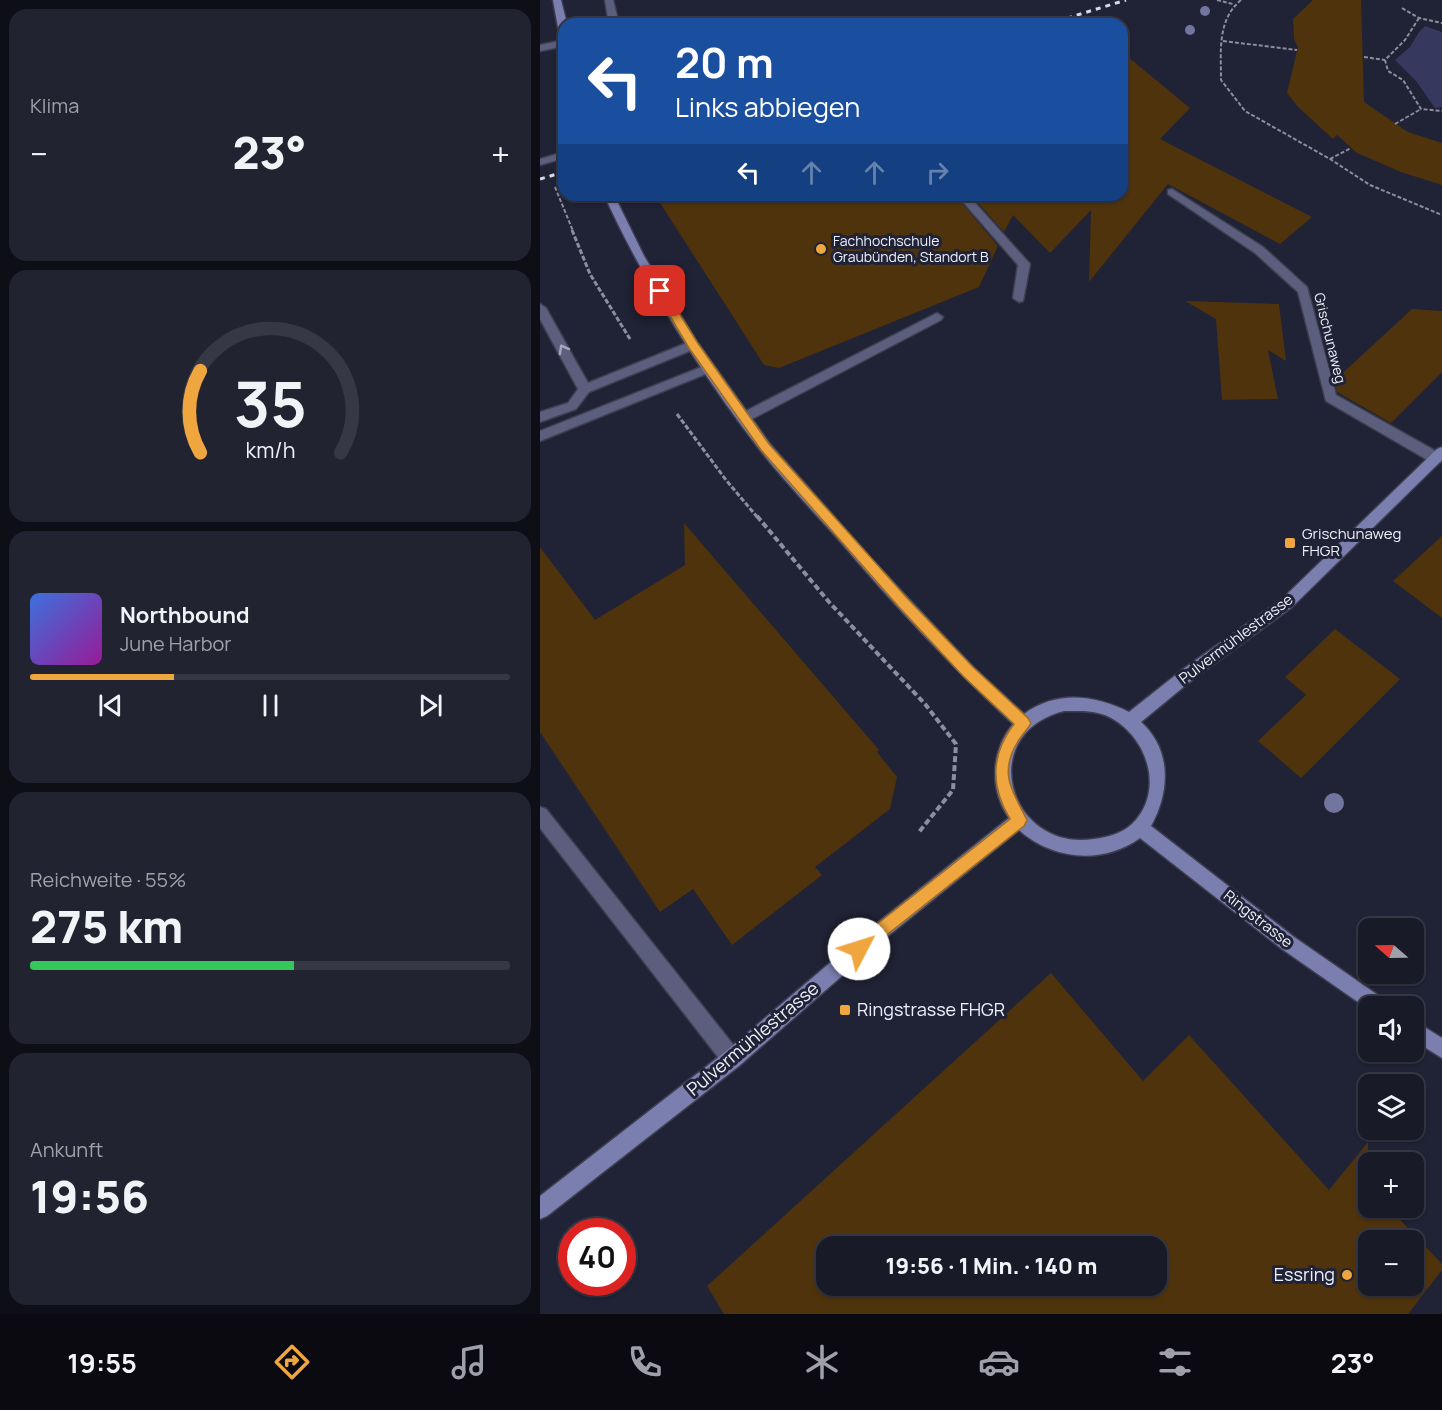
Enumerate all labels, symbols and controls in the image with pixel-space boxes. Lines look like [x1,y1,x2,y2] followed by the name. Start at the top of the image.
[675,33,774,91] text: 20 m
[576,42,654,120] icon: left
[675,88,860,125] text: Links abbiegen
[30,92,79,119] text: Klima
[232,121,306,183] text: 23°
[30,131,48,176] text: −
[491,131,510,176] text: +
[732,156,765,189] icon: left
[795,156,828,189] icon: ahead
[858,156,891,189] icon: ahead
[921,156,954,189] icon: right
[833,231,989,266] place label: Fachhochschule Graubünden, Standort B
[814,242,828,256] marker: Fachhochschule Graubünden, Standort B
[634,265,685,316] pin
[643,274,676,307] icon: arrive
[1310,291,1351,385] street label: Grischunaweg
[558,344,570,355] one-way arrow
[234,360,306,446] text: 35
[245,435,295,464] text: km/h
[1302,523,1401,561] place label: Grischunaweg FHGR
[1283,536,1297,550] marker: Grischunaweg FHGR
[1174,589,1297,688] street label: Pulvermühlestrasse
[120,600,250,630] text: Northbound
[120,630,232,657] text: June Harbor
[94,689,127,722] icon: previous
[254,689,287,722] icon: pause
[414,689,447,722] icon: next
[30,866,186,893] text: Reichweite · 55%
[1219,885,1297,952] street label: Ringstrasse
[30,895,183,957] text: 275 km
[827,917,891,981] position arrow
[1358,918,1424,984] north arrow
[1358,918,1424,1296] map controls
[681,976,823,1101] street label: Pulvermühlestrasse
[1358,996,1424,1062] button: sound
[857,997,1005,1021] place label: Ringstrasse FHGR
[838,1003,852,1017] marker: Ringstrasse FHGR
[1358,1074,1424,1140] button: layers
[30,1136,103,1163] text: Ankunft
[1358,1152,1424,1218] button: +
[30,1165,149,1227] text: 19:56
[558,1218,636,1296] speed limit sign: 40
[1358,1230,1424,1296] button: −
[886,1251,1097,1281] text: 19:56 · 1 Min. · 140 m
[1274,1262,1335,1286] place label: Essring
[1340,1268,1354,1282] marker: Essring
[271,1341,313,1383] icon: directions
[448,1341,490,1383] icon: music
[624,1341,666,1383] icon: phone
[801,1341,843,1383] icon: climate
[978,1341,1020,1383] icon: car
[1154,1341,1196,1383] icon: filters
[67,1344,137,1381] text: 19:55
[1331,1344,1375,1381] text: 23°

